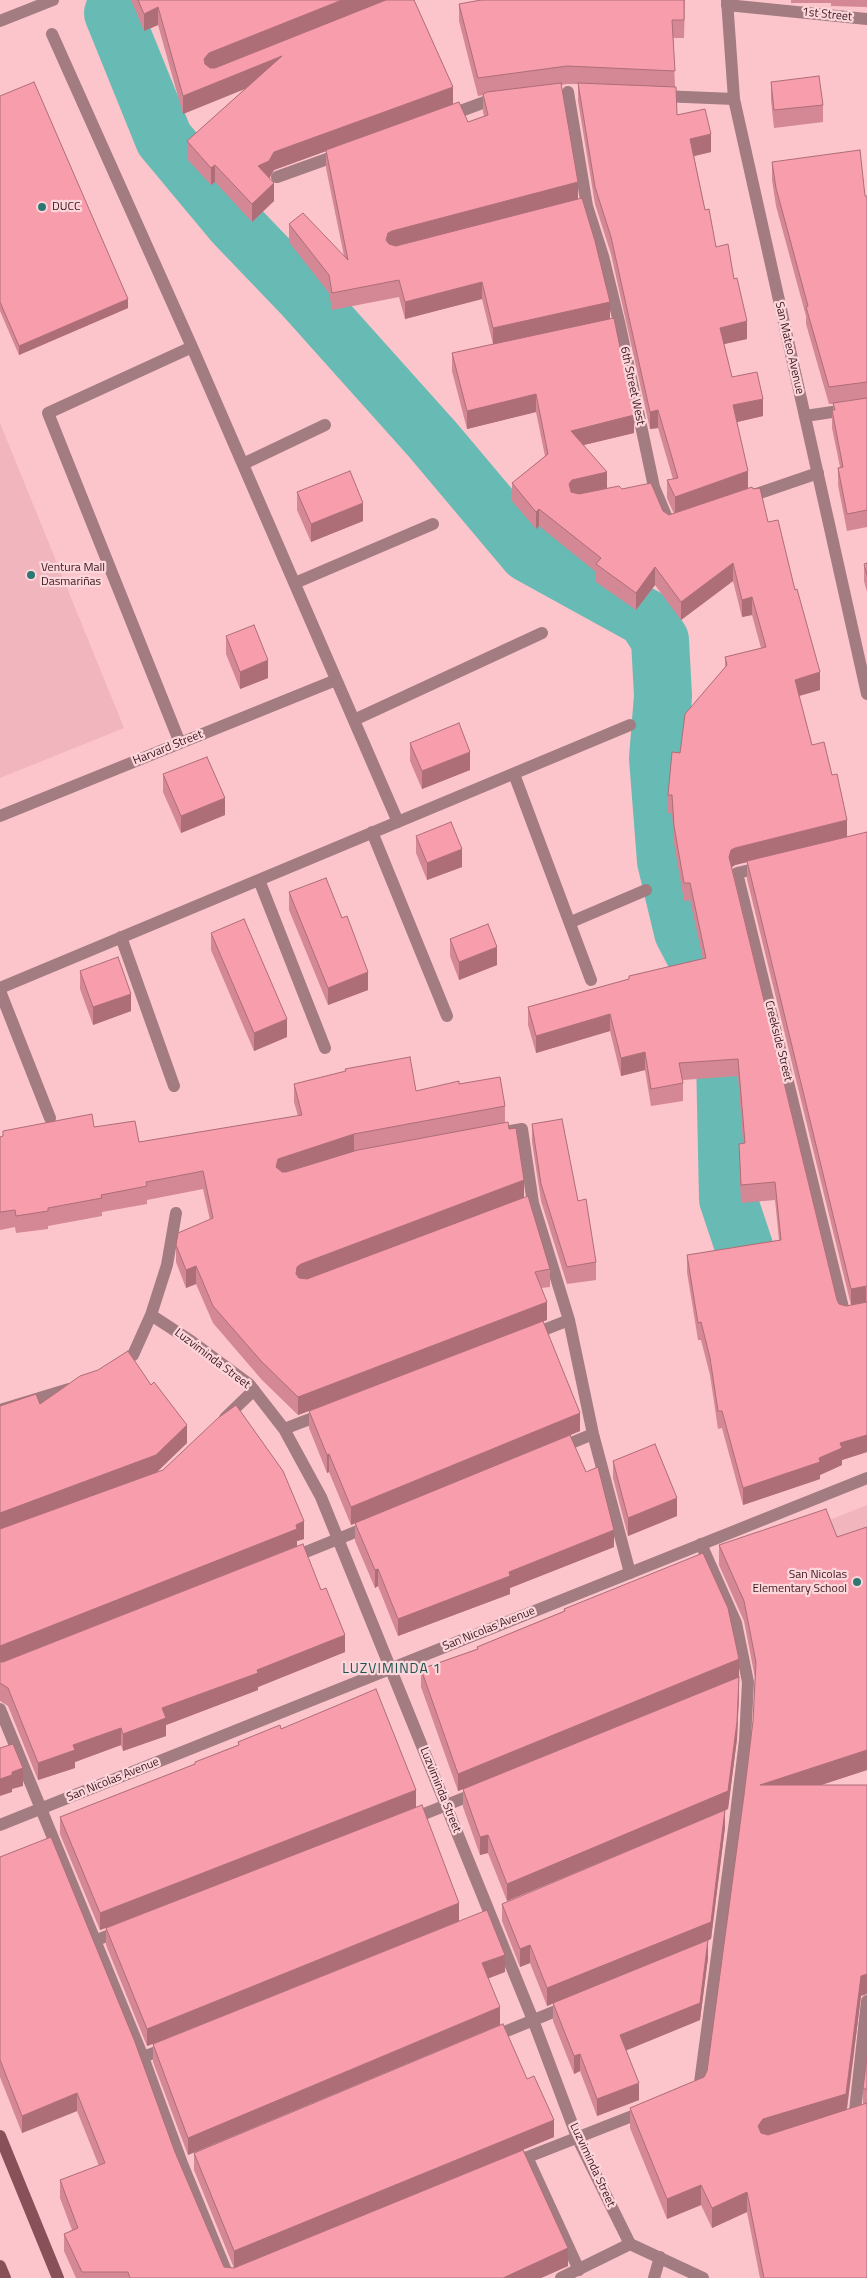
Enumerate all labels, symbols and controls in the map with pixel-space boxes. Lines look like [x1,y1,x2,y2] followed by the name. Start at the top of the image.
[801,5,853,25] street label: 1st Street
[52,200,80,214] place label: DUCC
[36,201,48,213] marker: DUCC
[771,300,807,396] street label: San Mateo Avenue
[617,345,647,427] street label: 6th Street West
[41,561,105,589] place label: Ventura Mall Dasmariñas
[25,569,37,581] marker: Ventura Mall Dasmariñas
[131,727,205,769] street label: Harvard Street
[761,999,795,1083] street label: Creekside Street
[171,1326,253,1392] street label: Luzviminda Street
[753,1568,847,1596] place label: San Nicolas Elementary School
[851,1576,863,1588] marker: San Nicolas Elementary School
[441,1604,537,1654] street label: San Nicolas Avenue
[341,1662,443,1678] district label: LUZVIMINDA 1
[416,1745,464,1835] street label: Luzviminda Street
[65,1755,161,1805] street label: San Nicolas Avenue
[566,2121,618,2209] street label: Luzviminda Street

